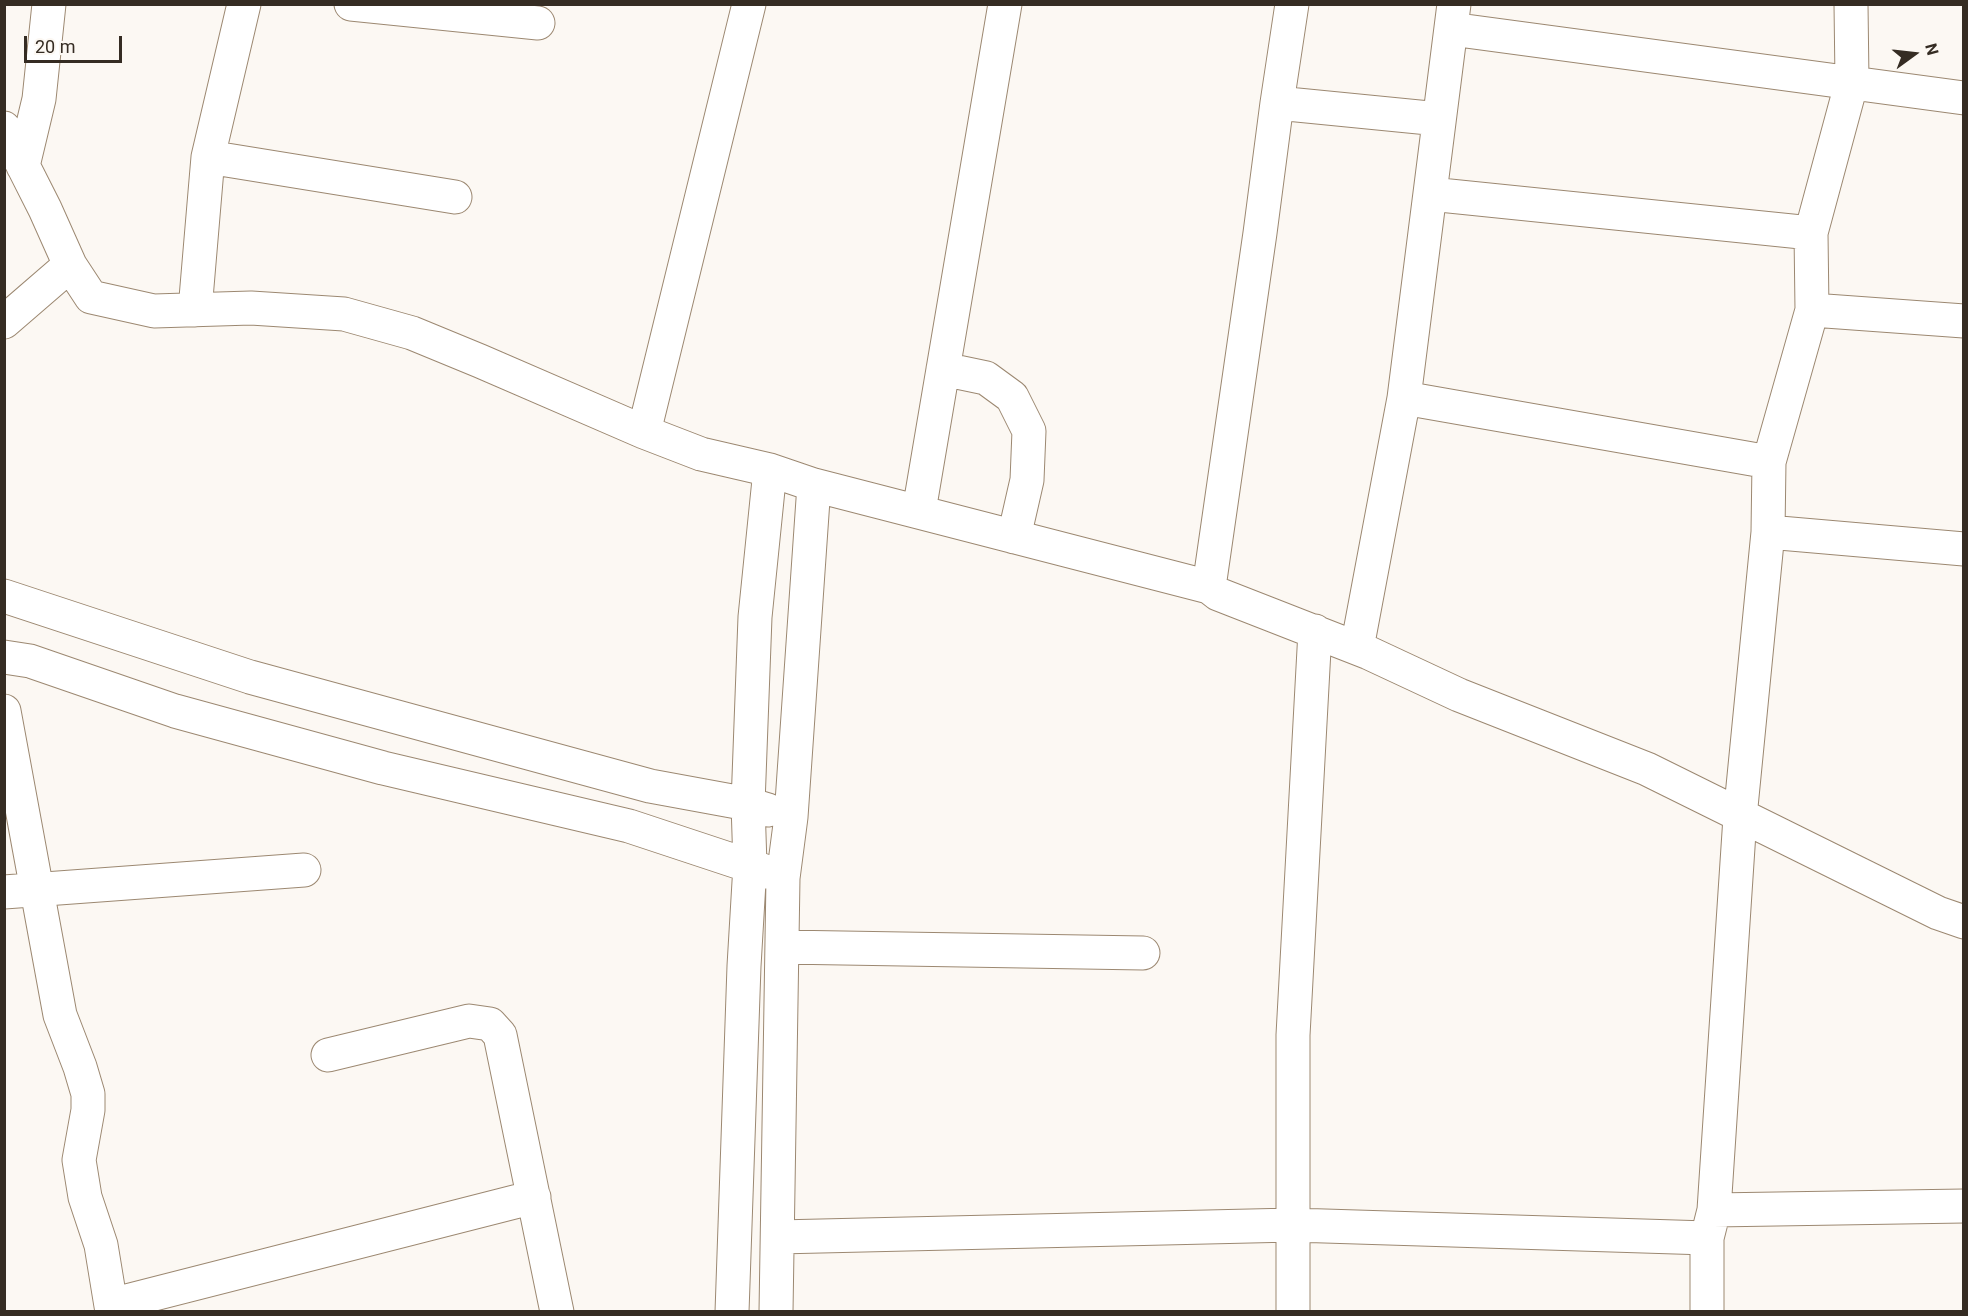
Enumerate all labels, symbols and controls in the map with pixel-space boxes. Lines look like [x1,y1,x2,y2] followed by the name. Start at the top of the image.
[27,24,124,62] scale bar
[1884,24,1944,84] north arrow
[35,36,75,57] text: 20 m
[1921,41,1943,57] text: N

